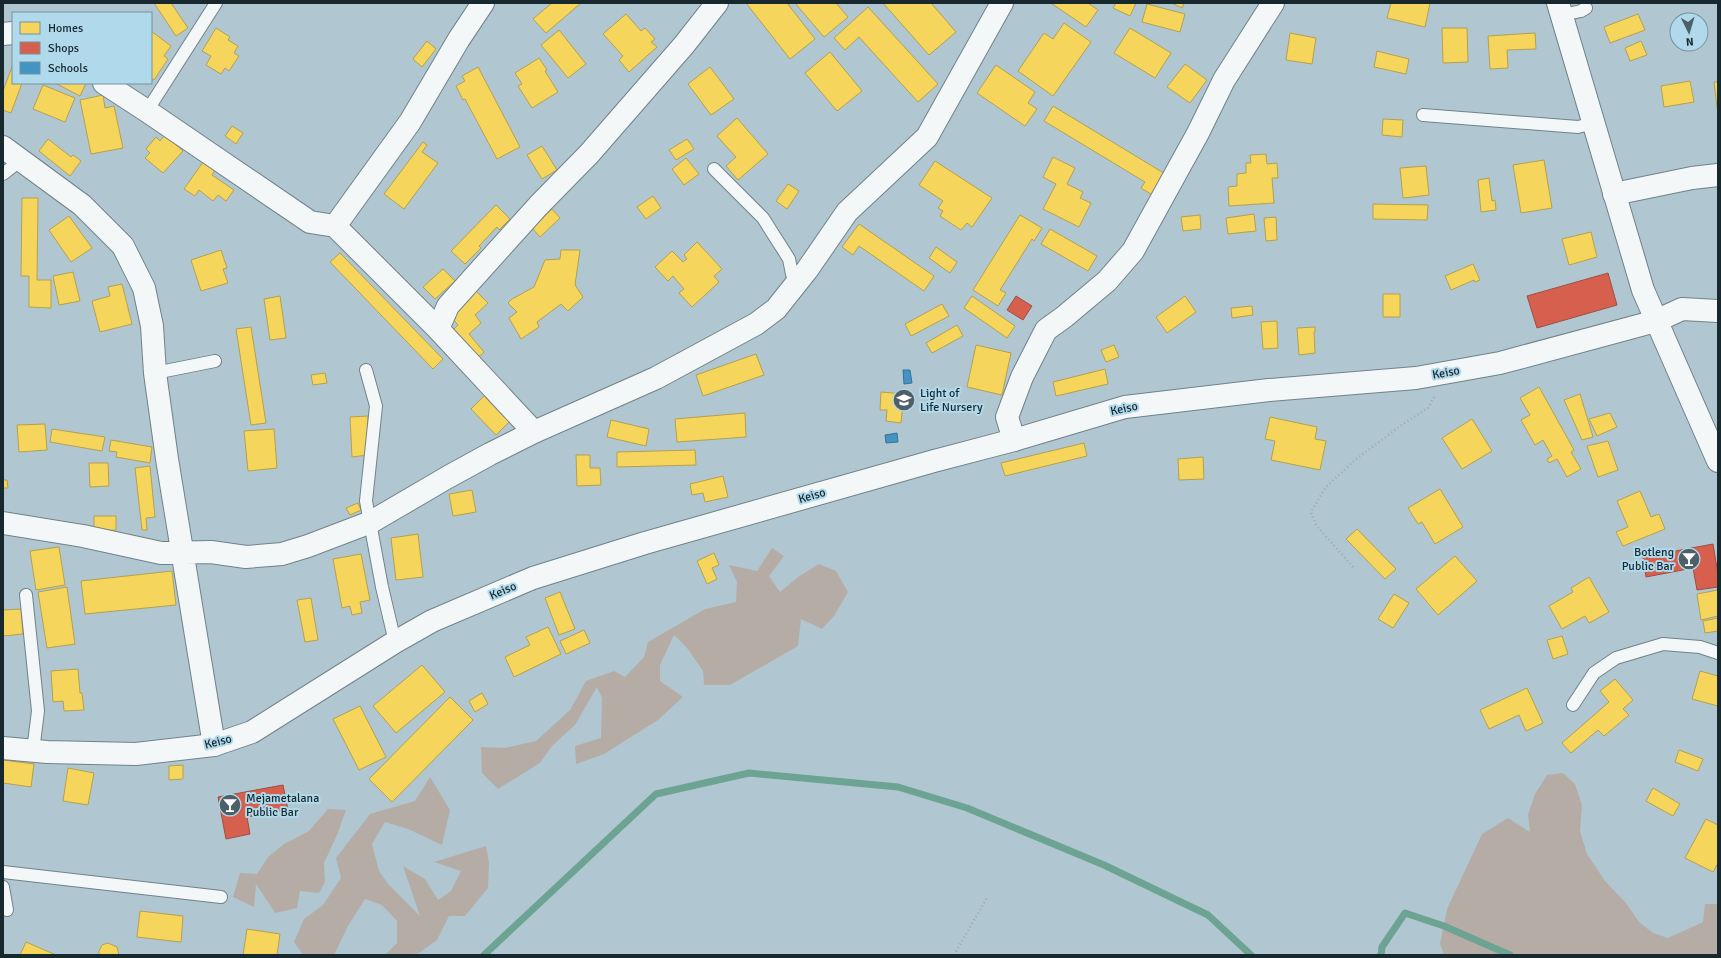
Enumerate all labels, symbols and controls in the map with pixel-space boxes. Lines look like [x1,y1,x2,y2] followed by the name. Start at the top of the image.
[12,12,152,84] legend
[1669,12,1709,52] north arrow
[48,21,83,36] text: Homes
[1685,35,1694,48] text: N
[48,41,79,56] text: Shops
[48,61,88,76] text: Schools
[1431,363,1461,383] street label: Keiso
[920,386,983,415] place label: Light of Life Nursery
[891,387,917,413] school or university icon: Light of Life Nursery
[1109,399,1139,419] street label: Keiso
[797,485,827,507] street label: Keiso
[1622,545,1675,574] place label: Botleng Public Bar
[1676,546,1702,572] bar icon: Botleng Public Bar
[487,579,519,603] street label: Keiso
[203,731,233,753] street label: Keiso
[246,791,319,820] place label: Mejametalana Public Bar
[217,792,243,818] bar icon: Mejametalana Public Bar

